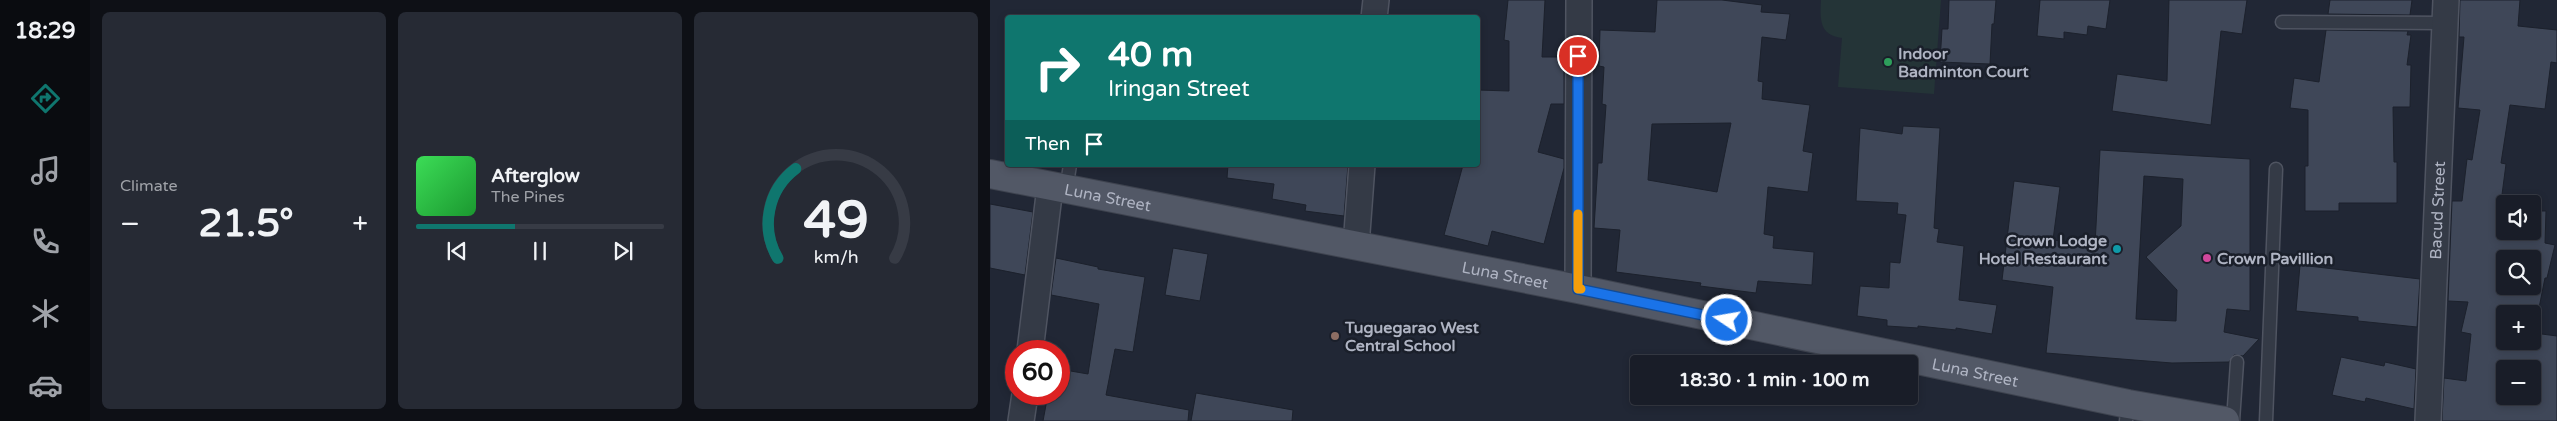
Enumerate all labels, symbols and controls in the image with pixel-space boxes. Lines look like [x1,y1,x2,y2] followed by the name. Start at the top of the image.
[15,18,75,44] text: 18:29
[1108,34,1193,76] text: 40 m
[1025,35,1090,100] icon: right
[1557,35,1599,77] pin
[1564,42,1592,70] icon: arrive
[1898,44,2029,82] place label: Indoor Badminton Court
[1882,56,1894,68] marker: Indoor Badminton Court
[1108,76,1250,102] text: Iringan Street
[28,81,63,116] icon: directions
[1080,130,1108,158] icon: arrive
[1025,133,1070,155] text: Then
[28,153,63,188] icon: music
[2426,161,2450,260] street label: Bacud Street
[491,165,580,187] text: Afterglow
[120,176,178,196] text: Climate
[1063,180,1153,216] street label: Luna Street
[491,187,565,207] text: The Pines
[803,189,869,252] text: 49
[2496,195,2541,405] map controls
[2496,195,2541,240] button: sound
[199,201,294,247] text: 21.5°
[120,207,140,241] text: −
[352,207,368,241] text: +
[28,224,63,259] icon: phone
[1979,231,2108,269] place label: Crown Lodge Hotel Restaurant
[443,237,471,265] icon: previous
[526,237,554,265] icon: pause
[609,237,637,265] icon: next
[2111,243,2123,255] marker: Crown Lodge Hotel Restaurant
[814,247,858,268] text: km/h
[2217,249,2333,269] place label: Crown Pavillion
[2496,250,2541,295] button: search
[2201,252,2213,264] marker: Crown Pavillion
[1460,258,1550,294] street label: Luna Street
[1700,293,1752,345] position arrow
[28,296,63,331] icon: climate
[2496,305,2541,350] button: +
[1344,318,1480,356] place label: Tuguegarao West Central School
[1329,330,1341,342] marker: Tuguegarao West Central School
[1005,340,1070,405] speed limit sign: 60
[1930,354,2020,392] street label: Luna Street
[2496,360,2541,405] button: −
[28,368,63,403] icon: car
[1678,369,1870,391] text: 18:30 · 1 min · 100 m

